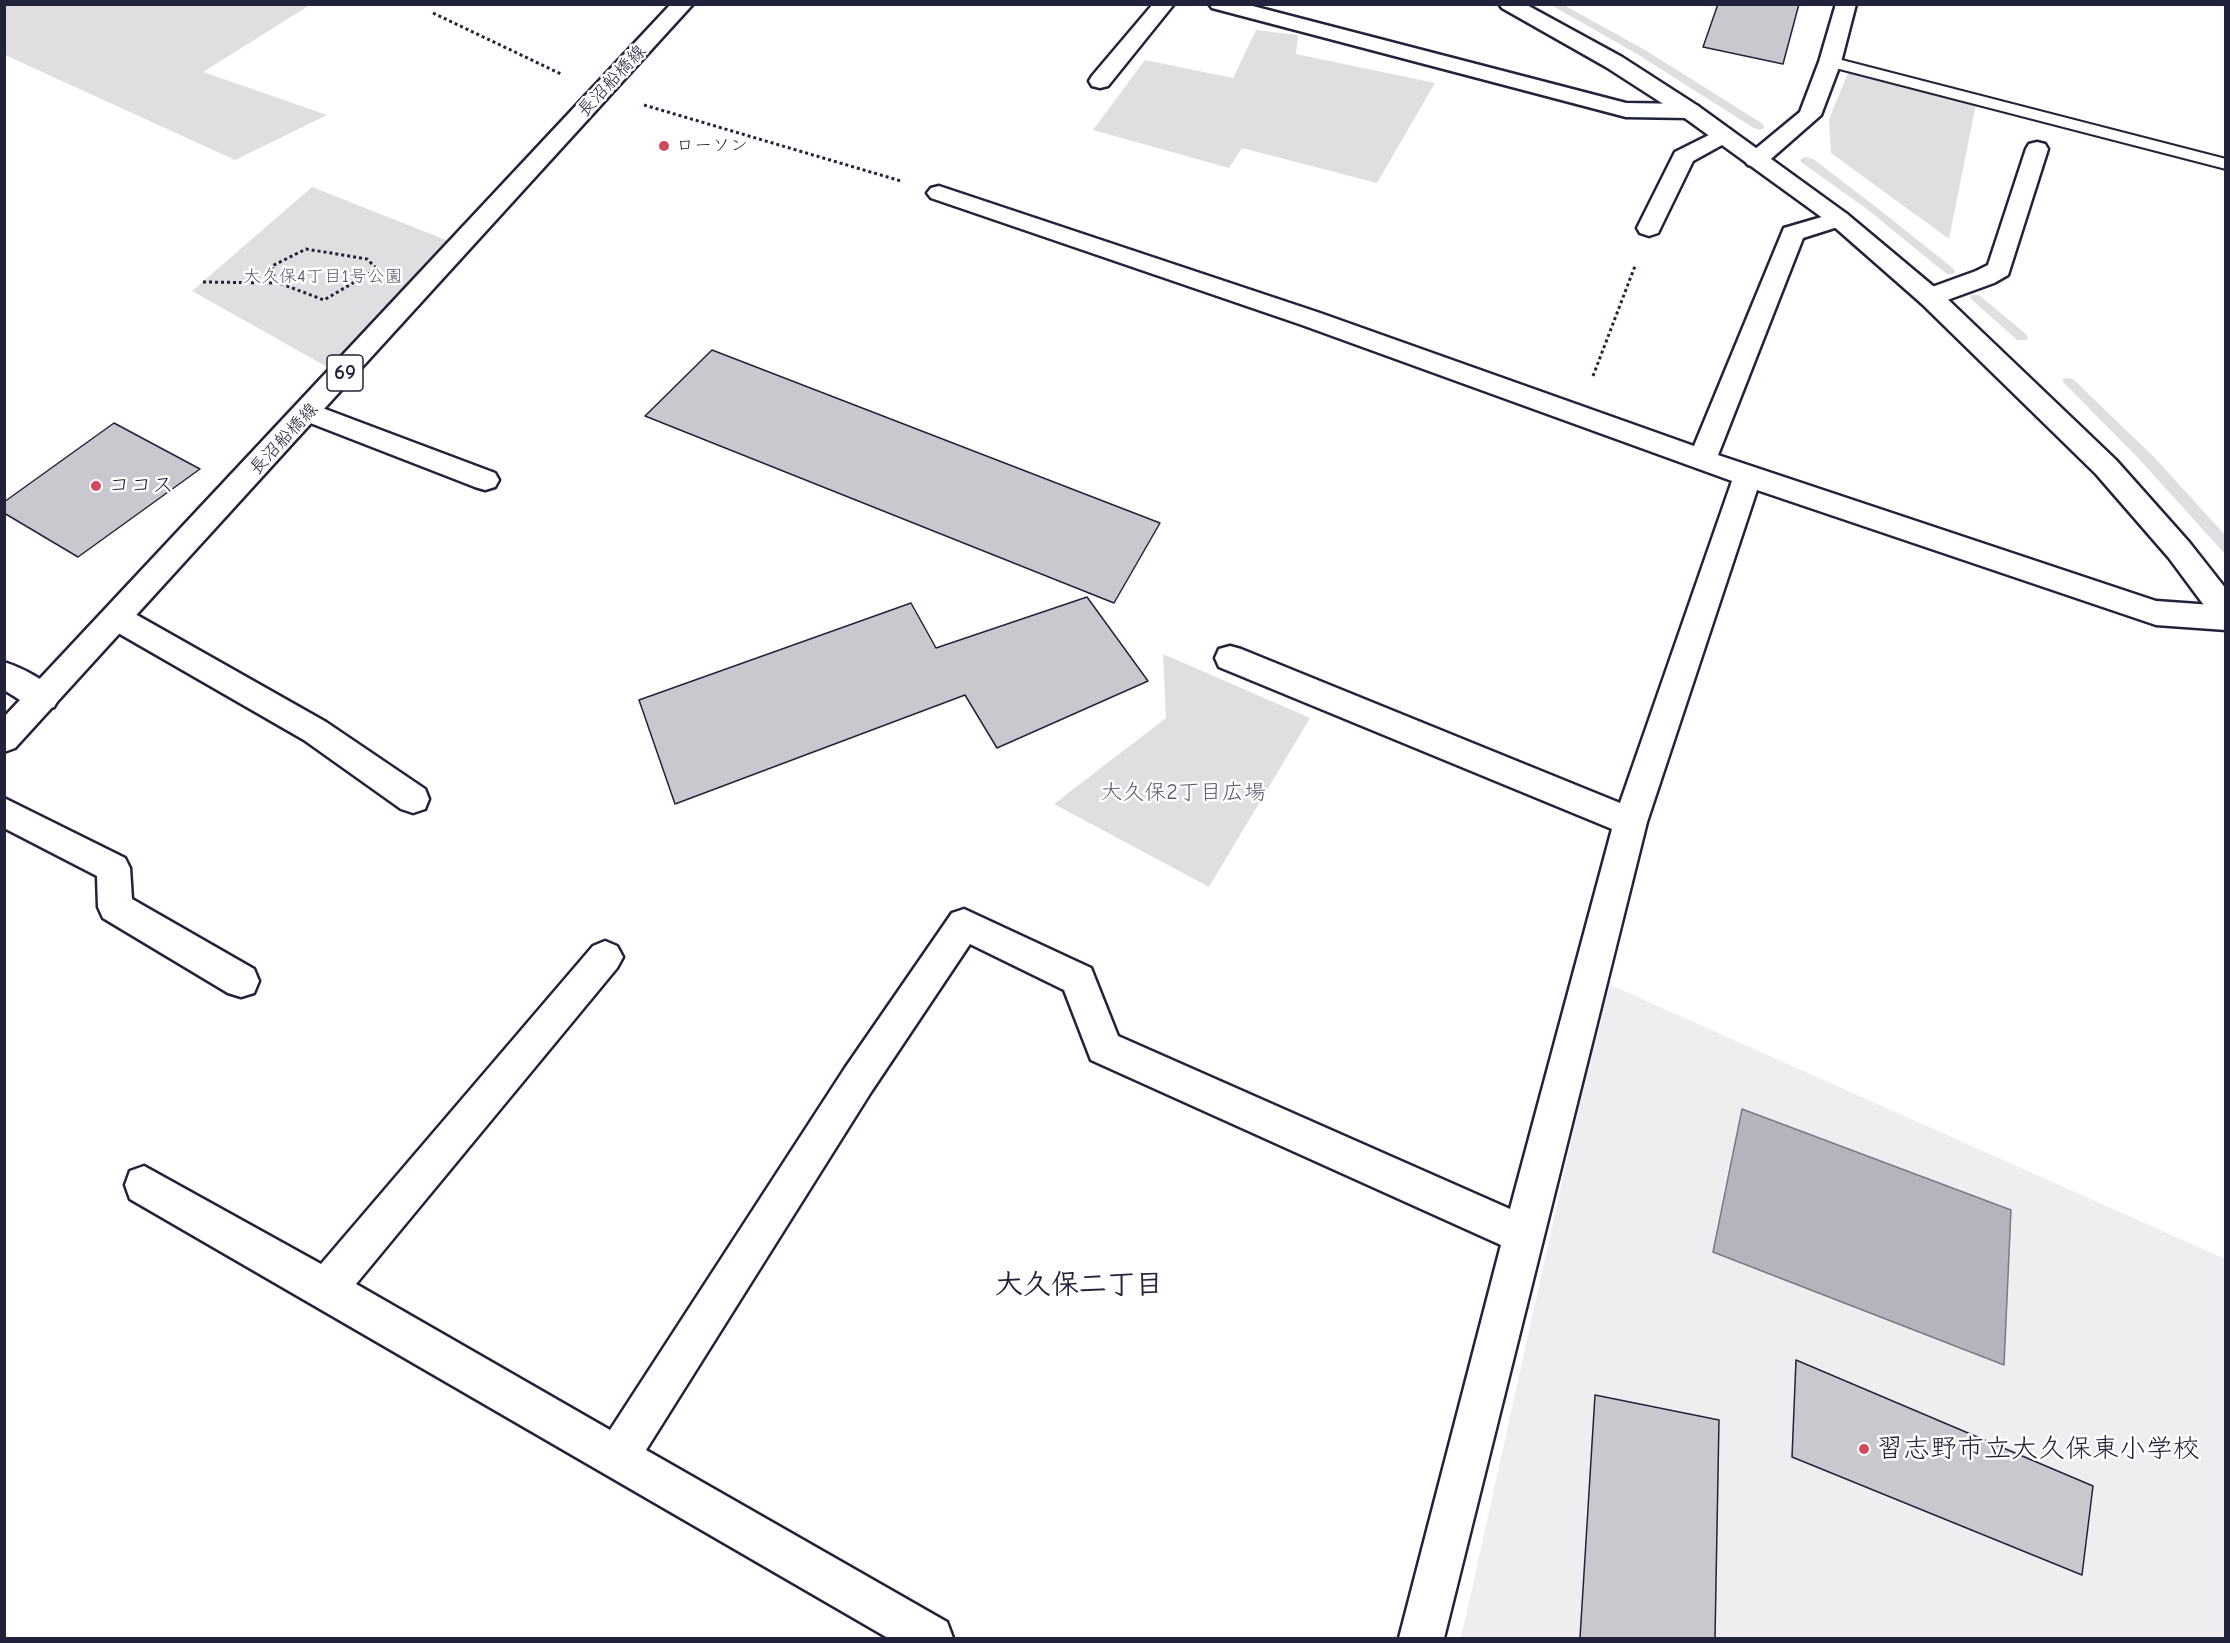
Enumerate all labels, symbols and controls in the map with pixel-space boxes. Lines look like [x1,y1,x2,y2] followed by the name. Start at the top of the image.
[573,41,651,121] street label: 長沼船橋線
[676,135,748,157] place label: ローソン
[657,139,671,153] marker: ローソン
[243,266,403,288] park label: 大久保4丁目1号公園
[327,355,363,391] road number: 69
[245,399,323,479] street label: 長沼船橋線
[108,473,174,499] place label: ココス
[89,479,103,493] marker: ココス
[1100,780,1266,806] park label: 大久保2丁目広場
[995,1268,1163,1302] district label: 大久保二丁目
[1876,1433,2200,1465] place label: 習志野市立大久保東小学校
[1857,1442,1871,1456] marker: 習志野市立大久保東小学校

